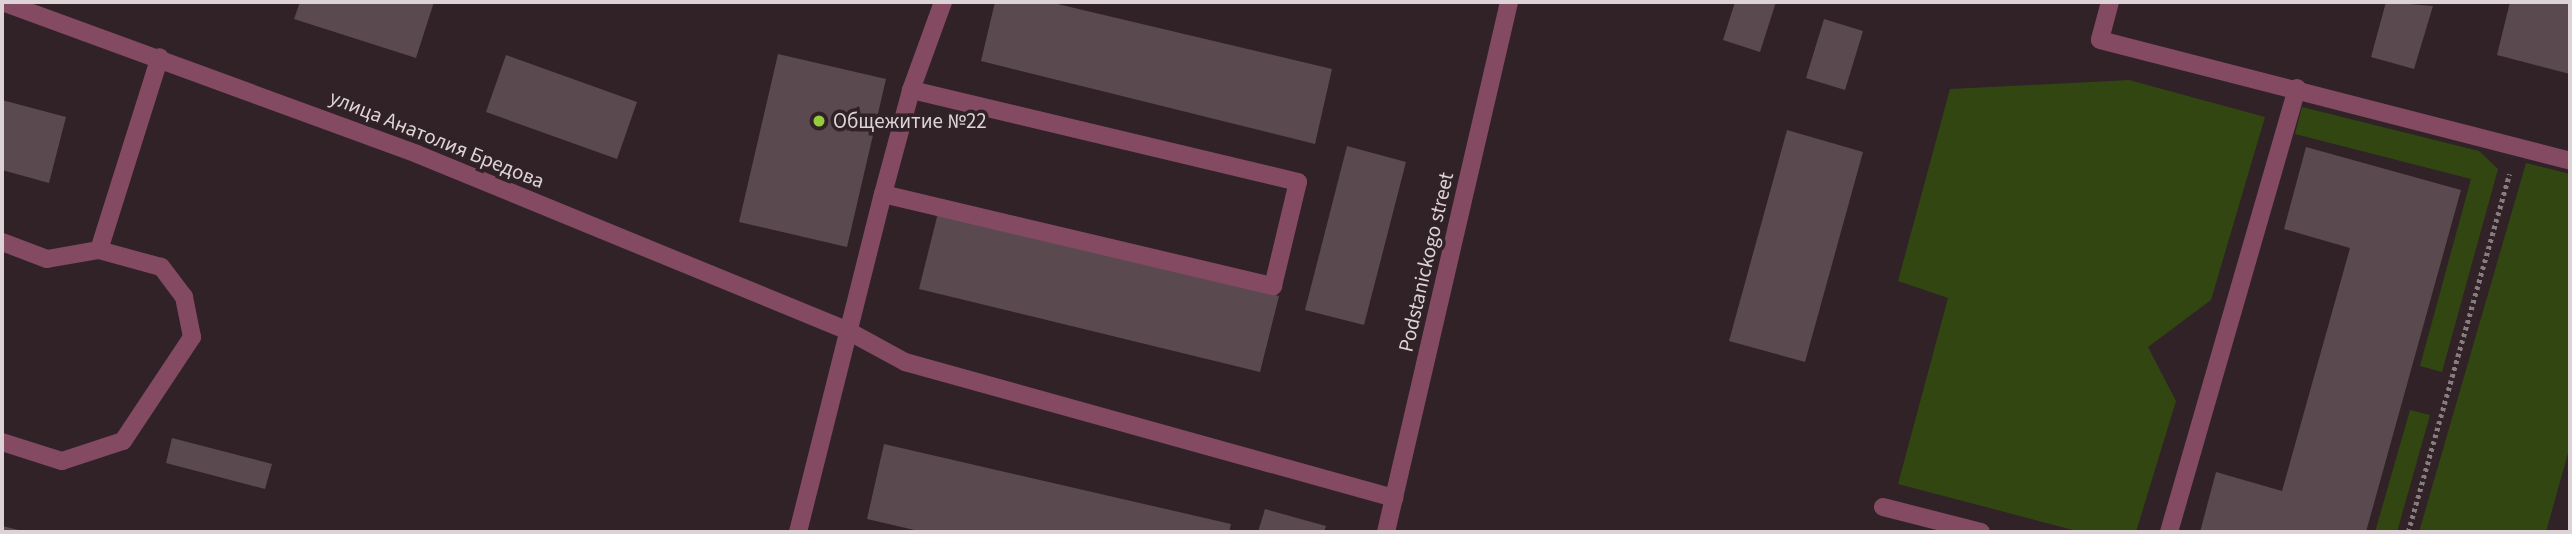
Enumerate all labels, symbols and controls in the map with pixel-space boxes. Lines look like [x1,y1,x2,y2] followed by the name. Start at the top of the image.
[326,84,548,194] street label: улица Анатолия Бредова
[833,108,987,134] place label: Общежитие №22
[811,113,827,129] marker: Общежитие №22
[1393,170,1459,354] street label: Podstanickogo street

